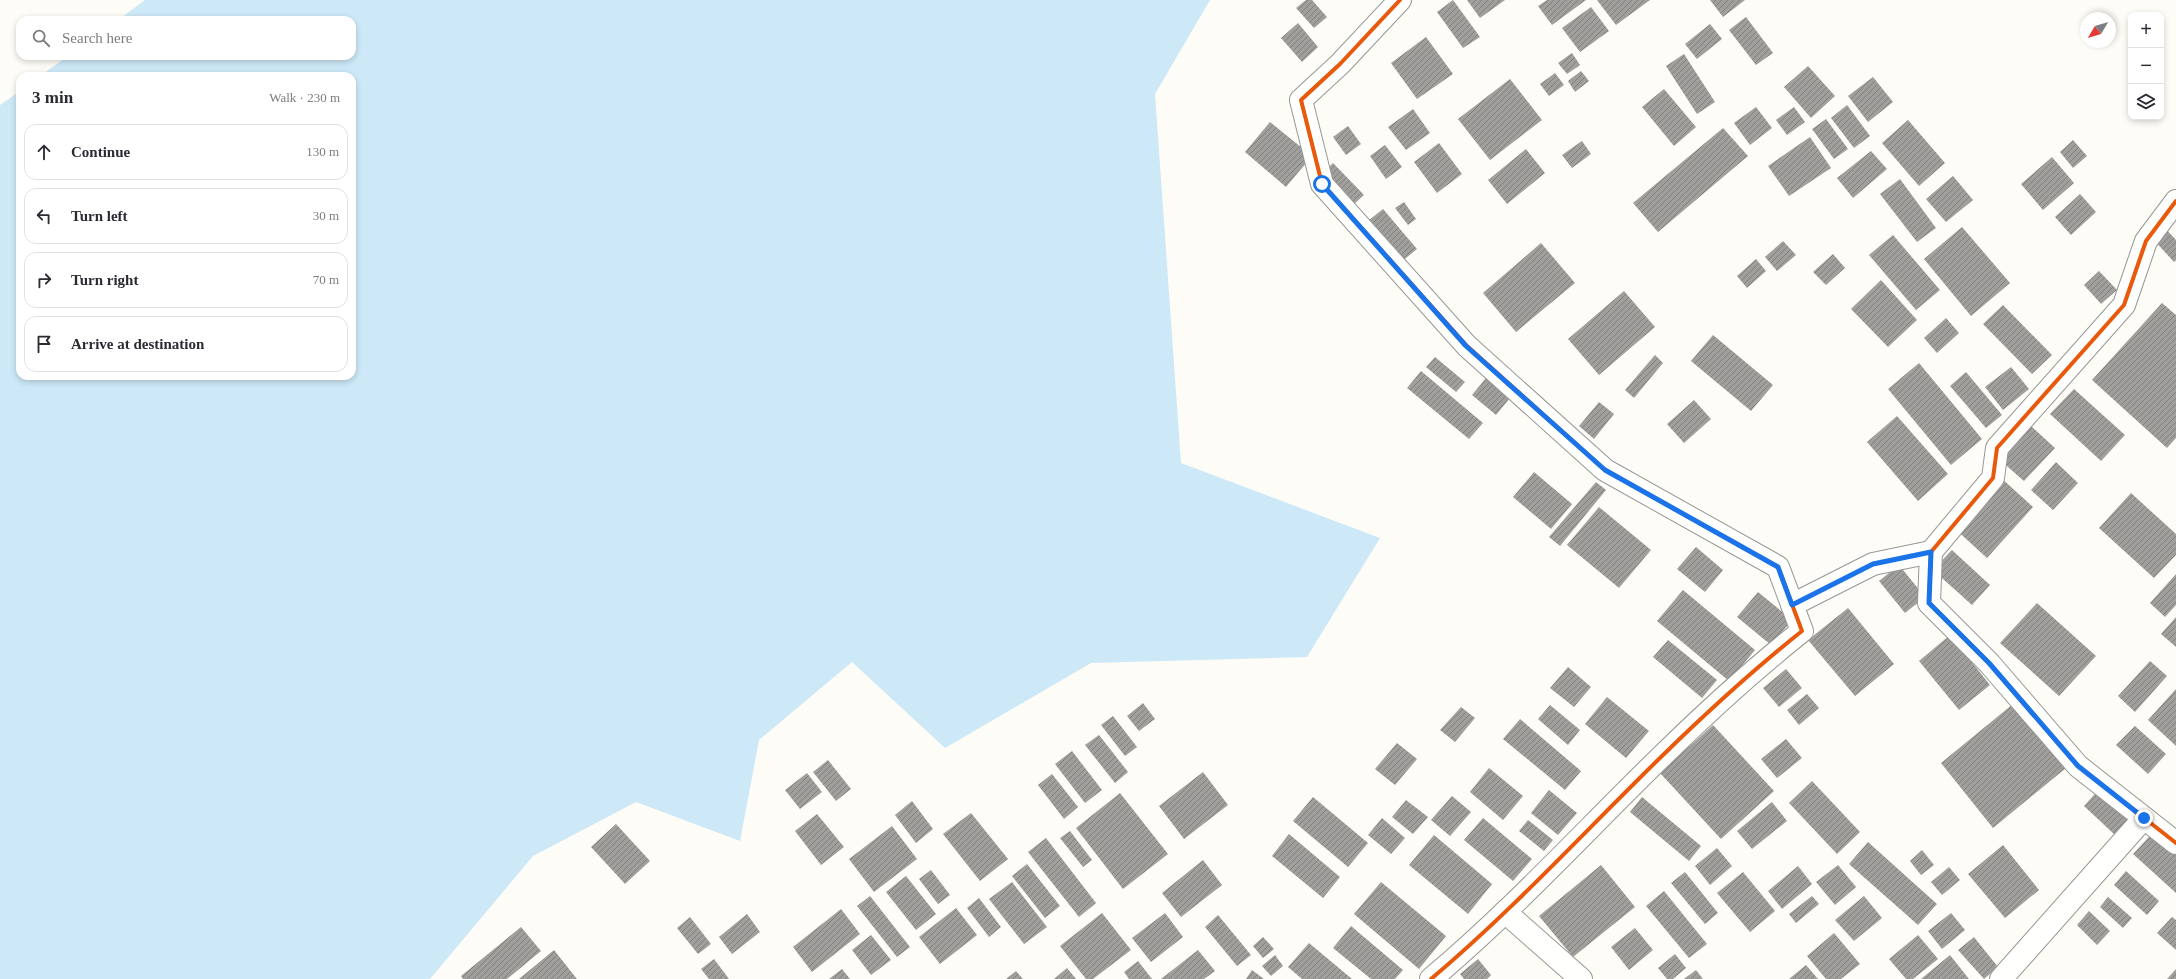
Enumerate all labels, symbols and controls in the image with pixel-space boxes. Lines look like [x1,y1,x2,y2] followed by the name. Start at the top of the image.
[2080,12,2116,48] north arrow
[2128,12,2164,120] map controls
[2128,12,2164,48] button: +
[16,16,356,60] search box
[30,27,52,49] icon: search
[62,30,132,46] text: Search here
[2128,48,2164,84] button: −
[2128,84,2164,120] button: layers
[32,88,73,107] text: 3 min
[269,90,340,105] text: Walk · 230 m
[33,141,55,163] icon: ahead
[71,144,130,160] text: Continue
[306,144,339,159] text: 130 m
[1313,175,1331,193] route start
[33,205,55,227] icon: left
[71,208,128,224] text: Turn left
[313,208,339,223] text: 30 m
[33,269,55,291] icon: right
[71,272,138,288] text: Turn right
[313,272,339,287] text: 70 m
[33,333,55,355] icon: arrive
[71,336,204,352] text: Arrive at destination
[2135,809,2153,827] route end

